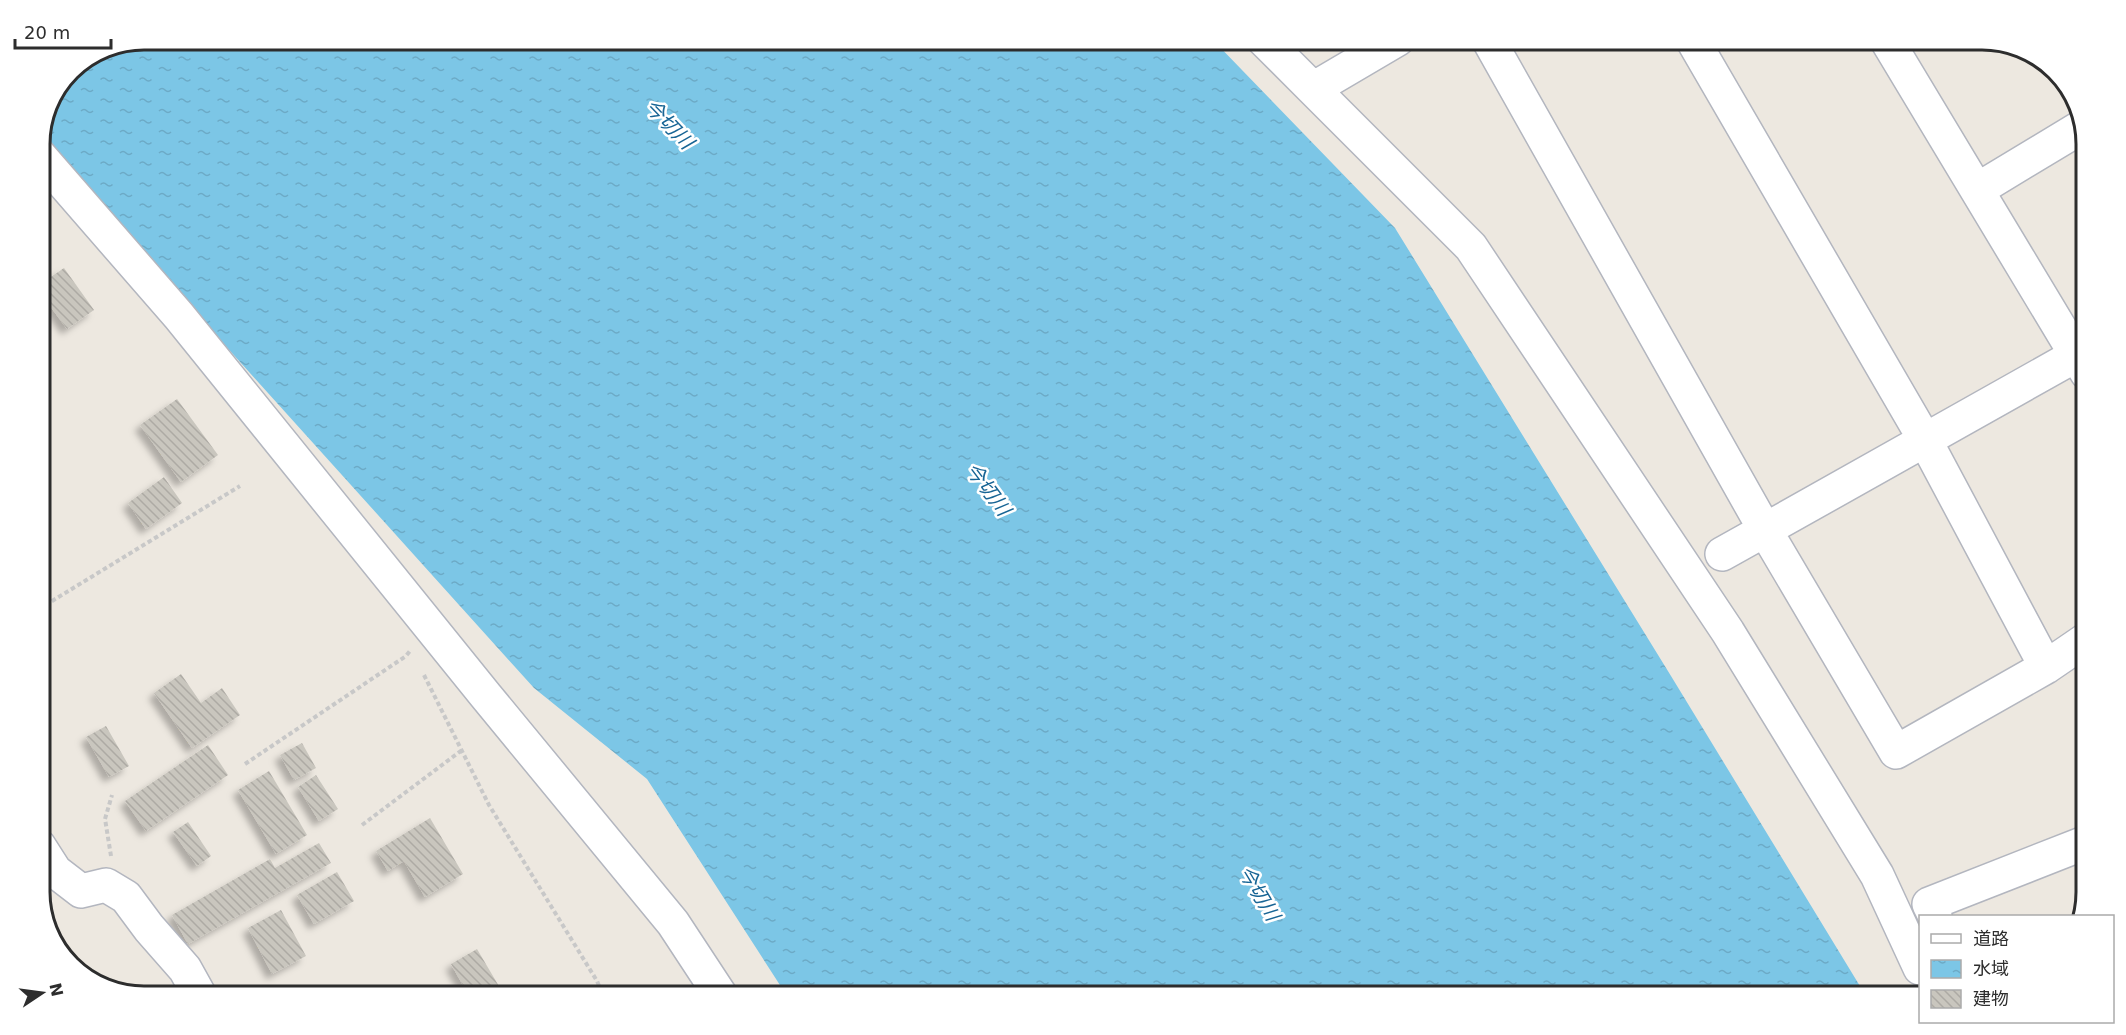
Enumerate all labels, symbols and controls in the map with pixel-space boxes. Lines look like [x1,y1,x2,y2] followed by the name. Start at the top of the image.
[15,12,111,50] scale bar
[24,22,70,43] text: 20 m
[640,94,700,155] water label: 今切川
[960,458,1017,522] water label: 今切川
[1233,861,1286,927] water label: 今切川
[1919,915,2114,1023] legend
[1973,928,2009,949] text: 道路
[1973,958,2009,979] text: 水域
[12,963,72,1023] north arrow
[45,981,67,998] text: N
[1973,988,2009,1009] text: 建物

